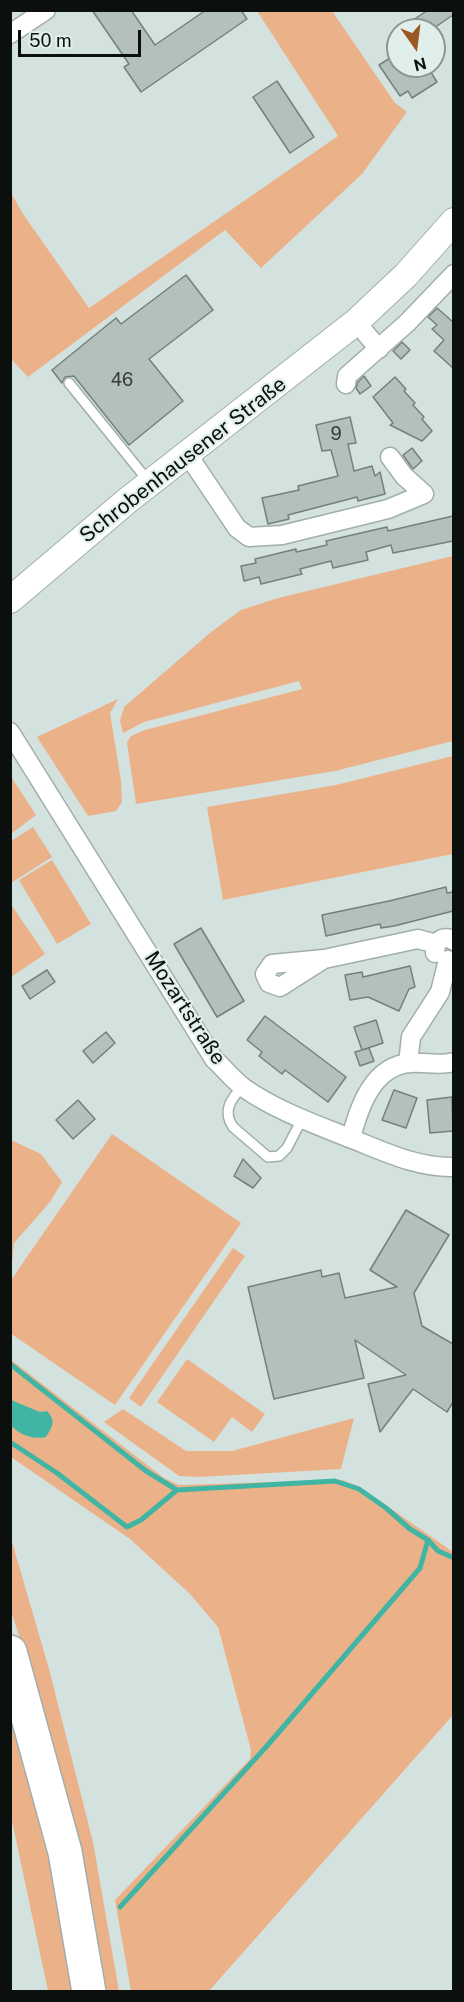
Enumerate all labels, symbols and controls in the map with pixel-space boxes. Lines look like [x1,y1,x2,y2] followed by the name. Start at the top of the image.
[21,18,144,56] scale bar
[386,18,446,78] north arrow
[29,30,72,51] text: 50 m
[412,53,428,75] text: N
[111,369,133,391] house number: 46
[75,372,291,548] street label: Schrobenhausener Straße
[330,423,342,445] house number: 9
[139,947,231,1069] street label: Mozartstraße

